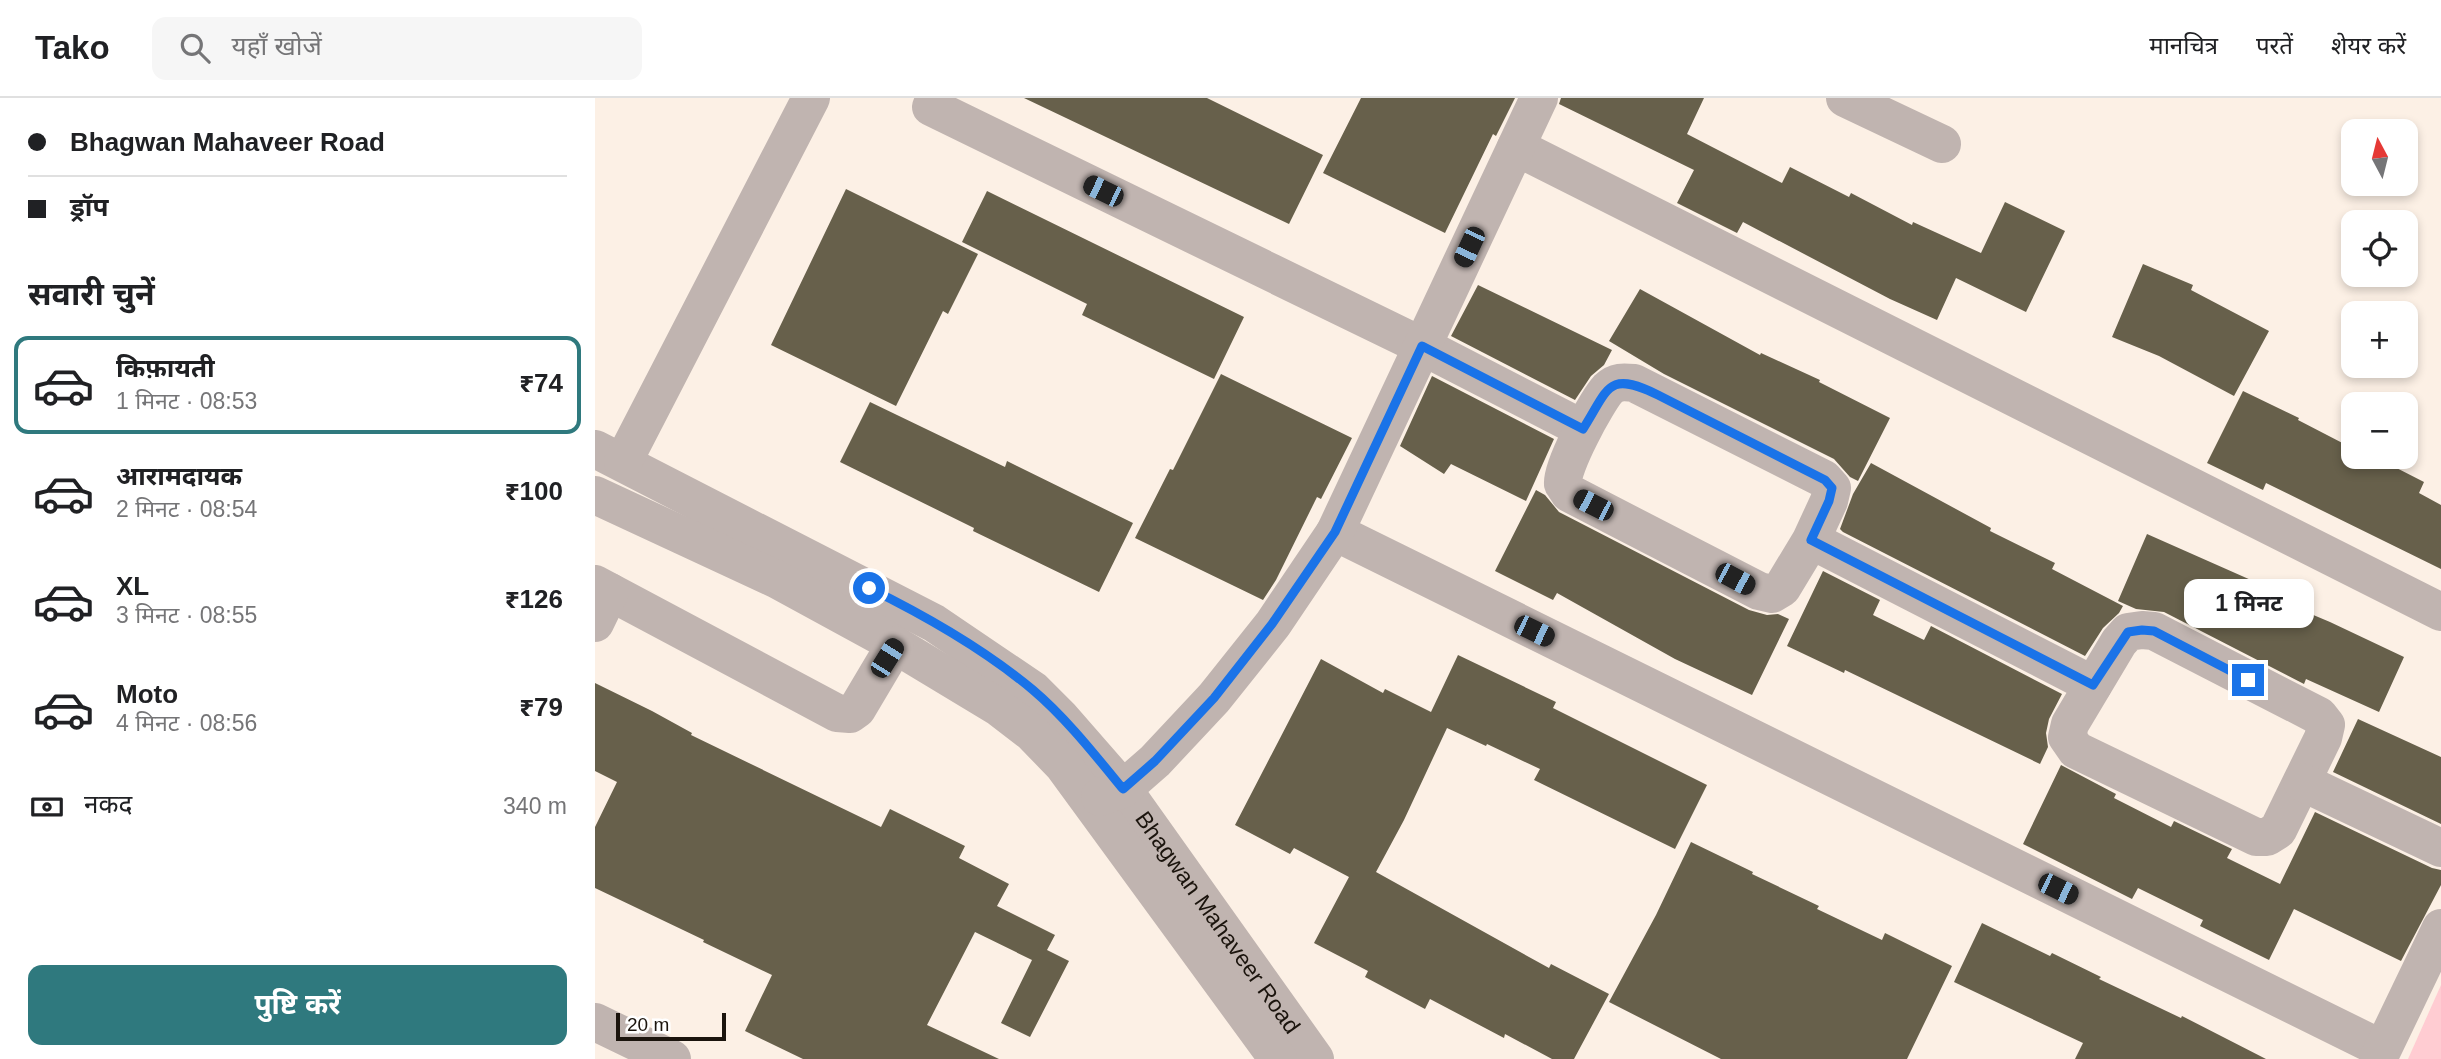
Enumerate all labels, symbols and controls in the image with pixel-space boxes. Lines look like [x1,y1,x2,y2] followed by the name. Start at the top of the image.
[152,17,642,80] search box
[35,29,110,66] text: Tako
[176,29,214,67] icon: search
[232,31,322,61] text: यहाँ खोजें
[2149,32,2218,59] text: मानचित्र
[2256,32,2293,59] text: परतें
[2331,32,2406,59] text: शेयर करें
[2341,119,2419,196] north arrow
[2341,119,2418,469] map controls
[70,127,385,157] text: Bhagwan Mahaveer Road
[1080,172,1127,210] car
[70,192,108,222] text: ड्रॉप
[2341,210,2418,287] button: locate
[1451,224,1488,270] car
[28,276,155,312] text: सवारी चुनें
[2341,301,2418,378] button: +
[116,353,215,383] text: किफ़ायती
[32,354,95,417] icon: car
[519,368,563,398] text: ₹74
[116,388,257,414] text: 1 मिनट · 08:53
[2341,392,2418,469] button: −
[116,461,242,491] text: आरामदायक
[32,462,95,525] icon: car
[505,476,563,506] text: ₹100
[1570,486,1617,524] car
[116,496,257,522] text: 2 मिनट · 08:54
[1712,560,1759,598] car
[32,570,95,633] icon: car
[116,571,149,601] text: XL
[853,572,885,604] route start
[2183,578,2313,628] callout: 1 मिनट
[505,584,563,614] text: ₹126
[2215,590,2283,616] text: 1 मिनट
[116,602,257,628] text: 3 मिनट · 08:55
[1511,612,1558,650] car
[867,635,908,681] car
[2232,664,2264,696] route end
[32,678,95,741] icon: car
[116,679,178,709] text: Moto
[519,692,563,722] text: ₹79
[116,710,257,736] text: 4 मिनट · 08:56
[28,788,66,826] icon: cash
[84,789,132,819] text: नकद
[503,793,567,819] text: 340 m
[1130,806,1305,1038] street label: Bhagwan Mahaveer Road
[2035,870,2082,908] car
[28,965,567,1045] button: पुष्टि करें
[616,1010,726,1042] scale bar
[627,1014,669,1035] text: 20 m

